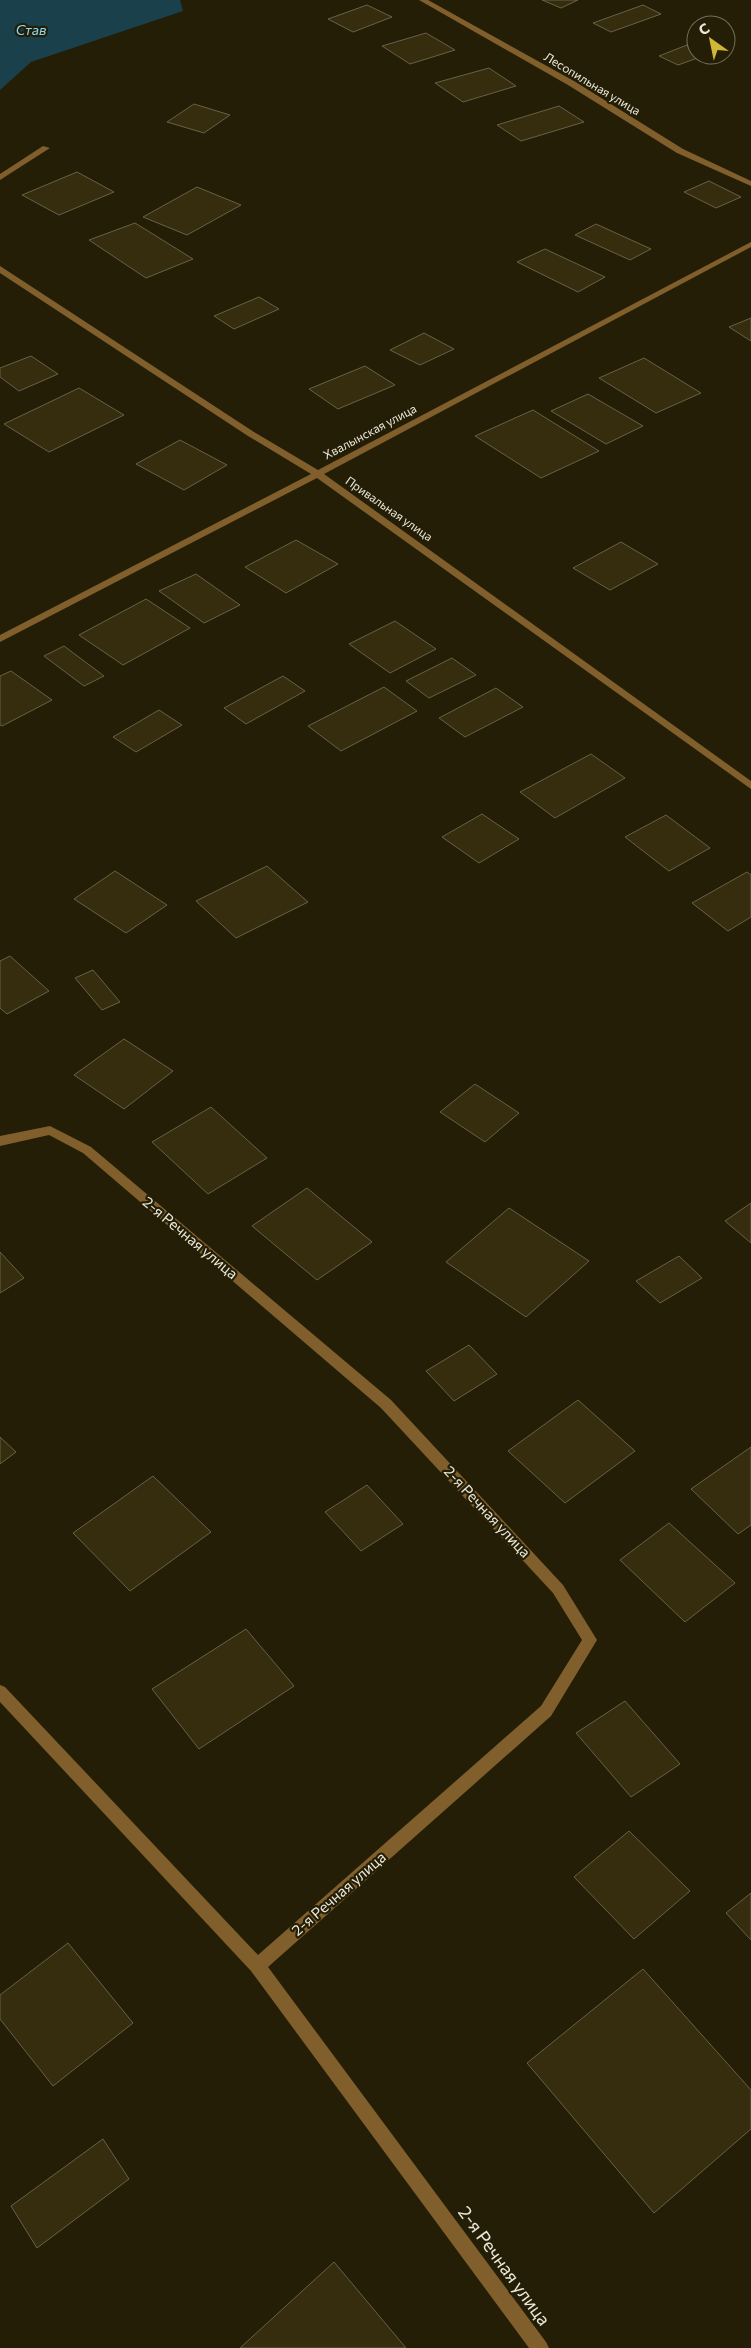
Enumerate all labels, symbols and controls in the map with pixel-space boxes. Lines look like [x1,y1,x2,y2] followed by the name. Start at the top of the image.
[686,15,736,65] north arrow
[695,19,712,38] text: С
[16,21,47,38] water label: Став
[542,49,643,117] street label: Лесопильная улица
[321,401,418,462] street label: Хвалынская улица
[343,473,436,543] street label: Привальная улица
[139,1192,242,1282] street label: 2-я Речная улица
[441,1462,535,1561] street label: 2-я Речная улица
[288,1848,389,1939] street label: 2-я Речная улица
[454,2201,556,2329] street label: 2-я Речная улица

